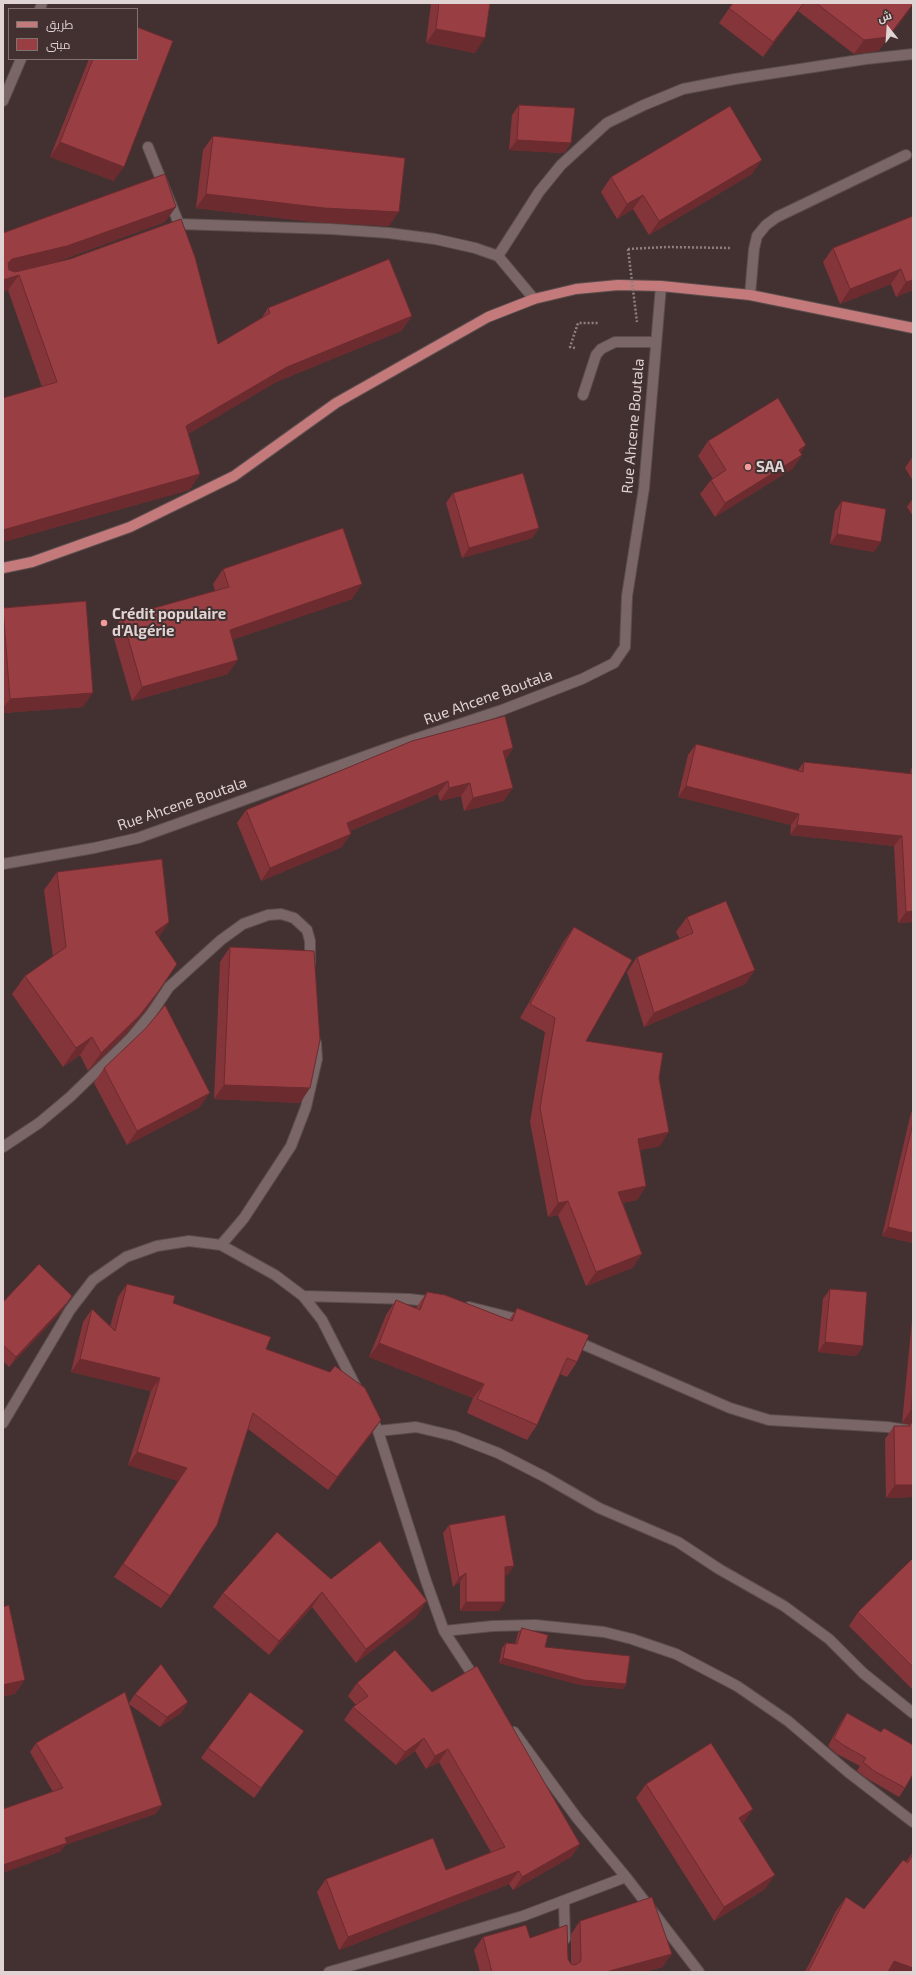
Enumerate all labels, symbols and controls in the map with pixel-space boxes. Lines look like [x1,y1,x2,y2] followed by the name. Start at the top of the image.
[8,8,138,60] legend
[868,8,908,48] north arrow
[876,8,893,24] text: ش
[46,17,73,31] text: طريق
[46,37,71,51] text: مبنى
[618,358,648,494] street label: Rue Ahcene Boutala
[756,458,784,476] place label: SAA
[743,462,753,472] marker: SAA
[112,605,226,640] place label: Crédit populaire d'Algérie
[99,618,109,628] marker: Crédit populaire d'Algérie
[421,665,555,729] street label: Rue Ahcene Boutala
[115,773,249,835] street label: Rue Ahcene Boutala

